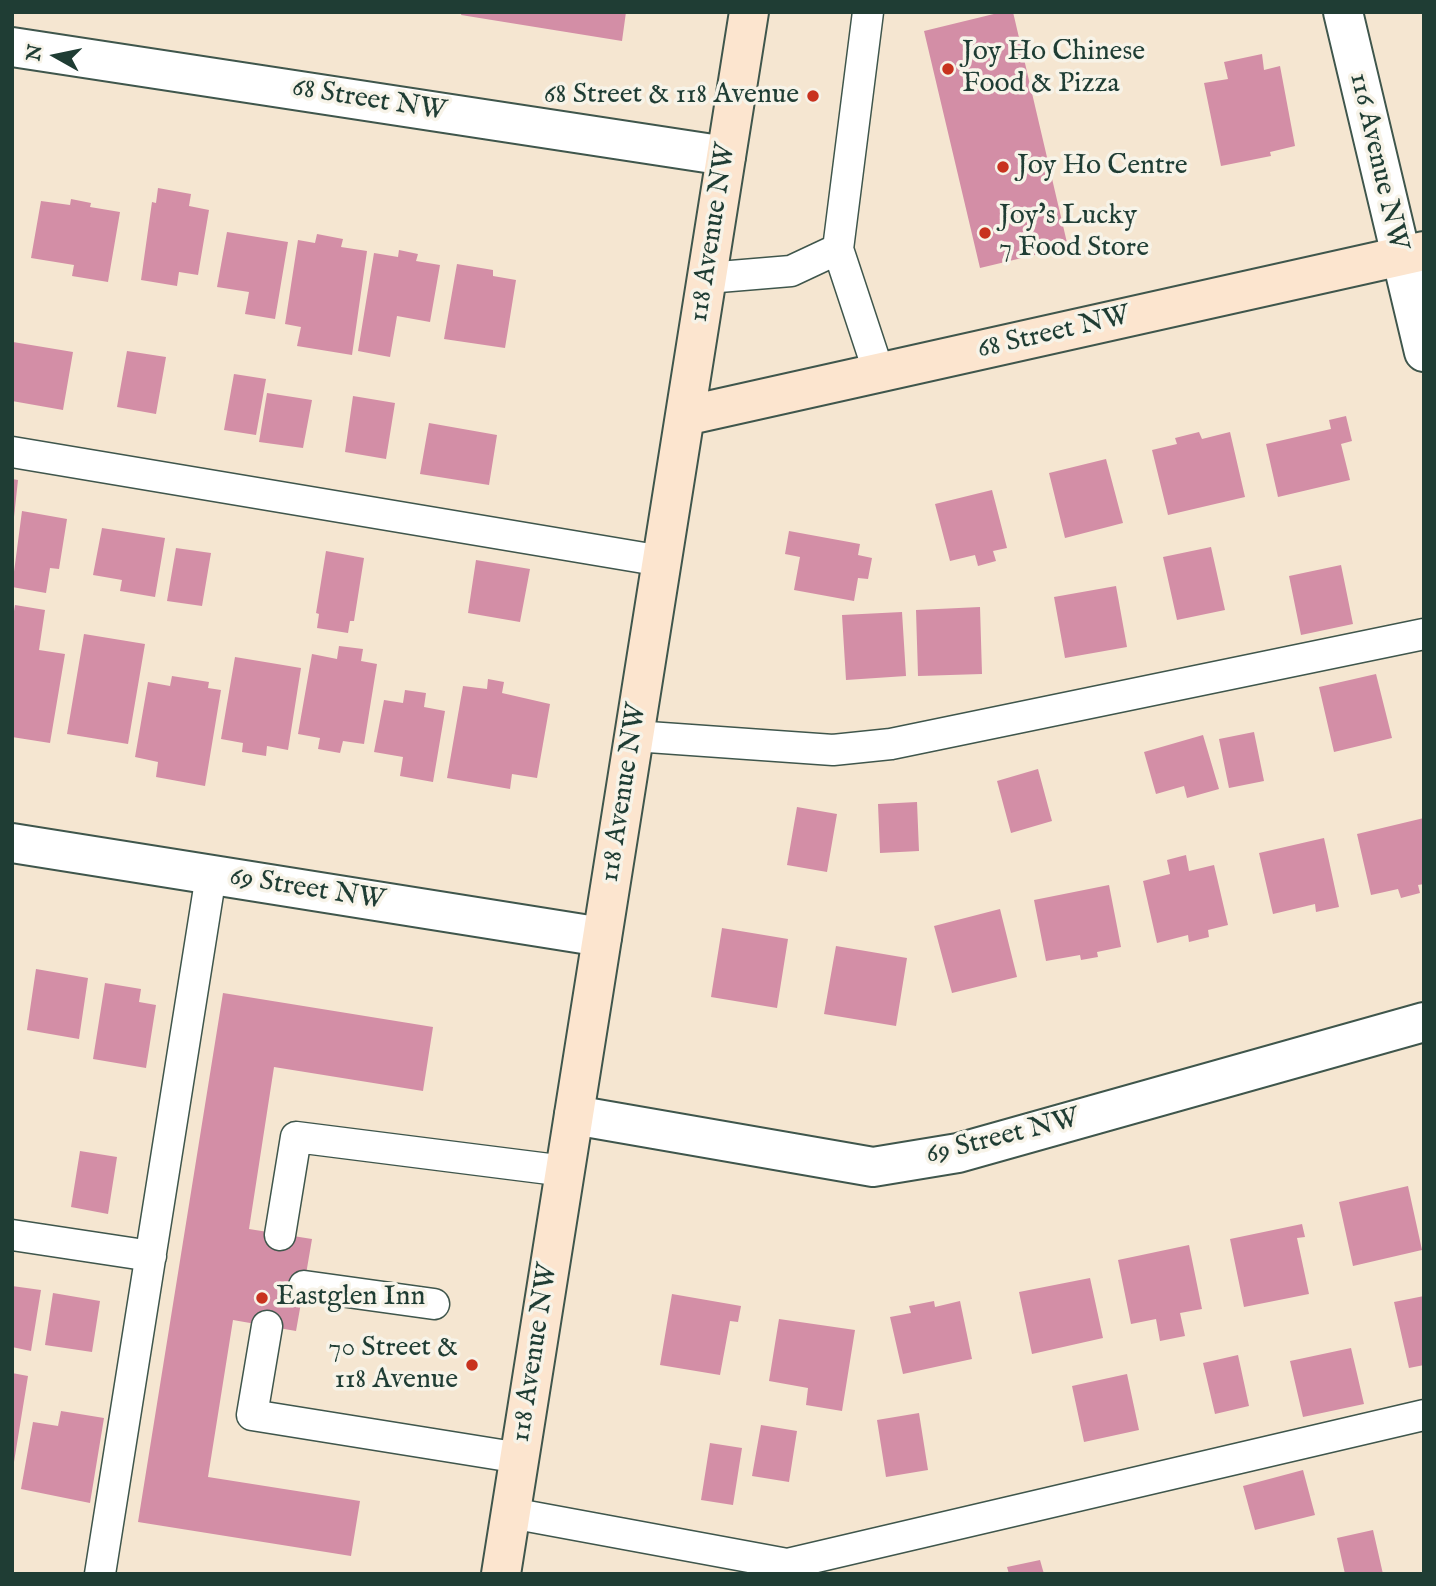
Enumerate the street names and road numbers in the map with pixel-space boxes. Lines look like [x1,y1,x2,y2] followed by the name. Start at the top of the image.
[1340,70,1414,254] street label: 116 Avenue NW
[290,72,448,130] street label: 68 Street NW
[683,141,745,325] street label: 118 Avenue NW
[974,300,1134,368] street label: 68 Street NW
[594,701,656,885] street label: 118 Avenue NW
[227,861,387,919] street label: 69 Street NW
[923,1103,1083,1173] street label: 69 Street NW
[505,1261,567,1445] street label: 118 Avenue NW

